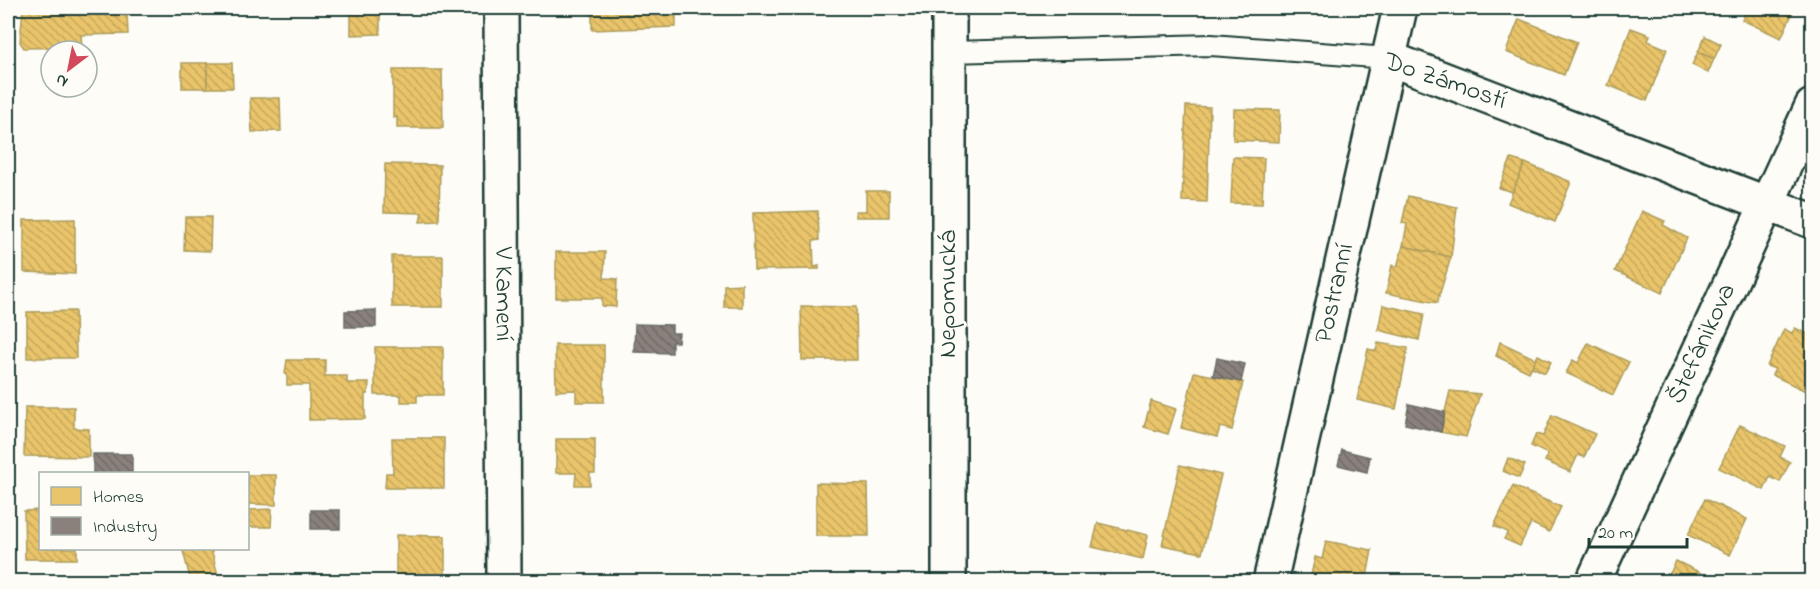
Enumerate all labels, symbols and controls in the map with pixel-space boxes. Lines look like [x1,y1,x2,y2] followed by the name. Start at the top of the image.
[39,39,99,99] north arrow
[1378,43,1511,121] street label: Do Zámostí
[51,67,73,93] text: N
[930,230,968,358] street label: Nepomucká
[1306,240,1365,347] street label: Postranní
[483,246,522,341] street label: V Kamení
[1658,278,1747,410] street label: Štefánikova
[39,472,249,550] legend
[93,485,144,511] text: Homes
[1589,511,1686,549] scale bar
[93,515,157,541] text: Industry
[1598,521,1633,547] text: 20 m

